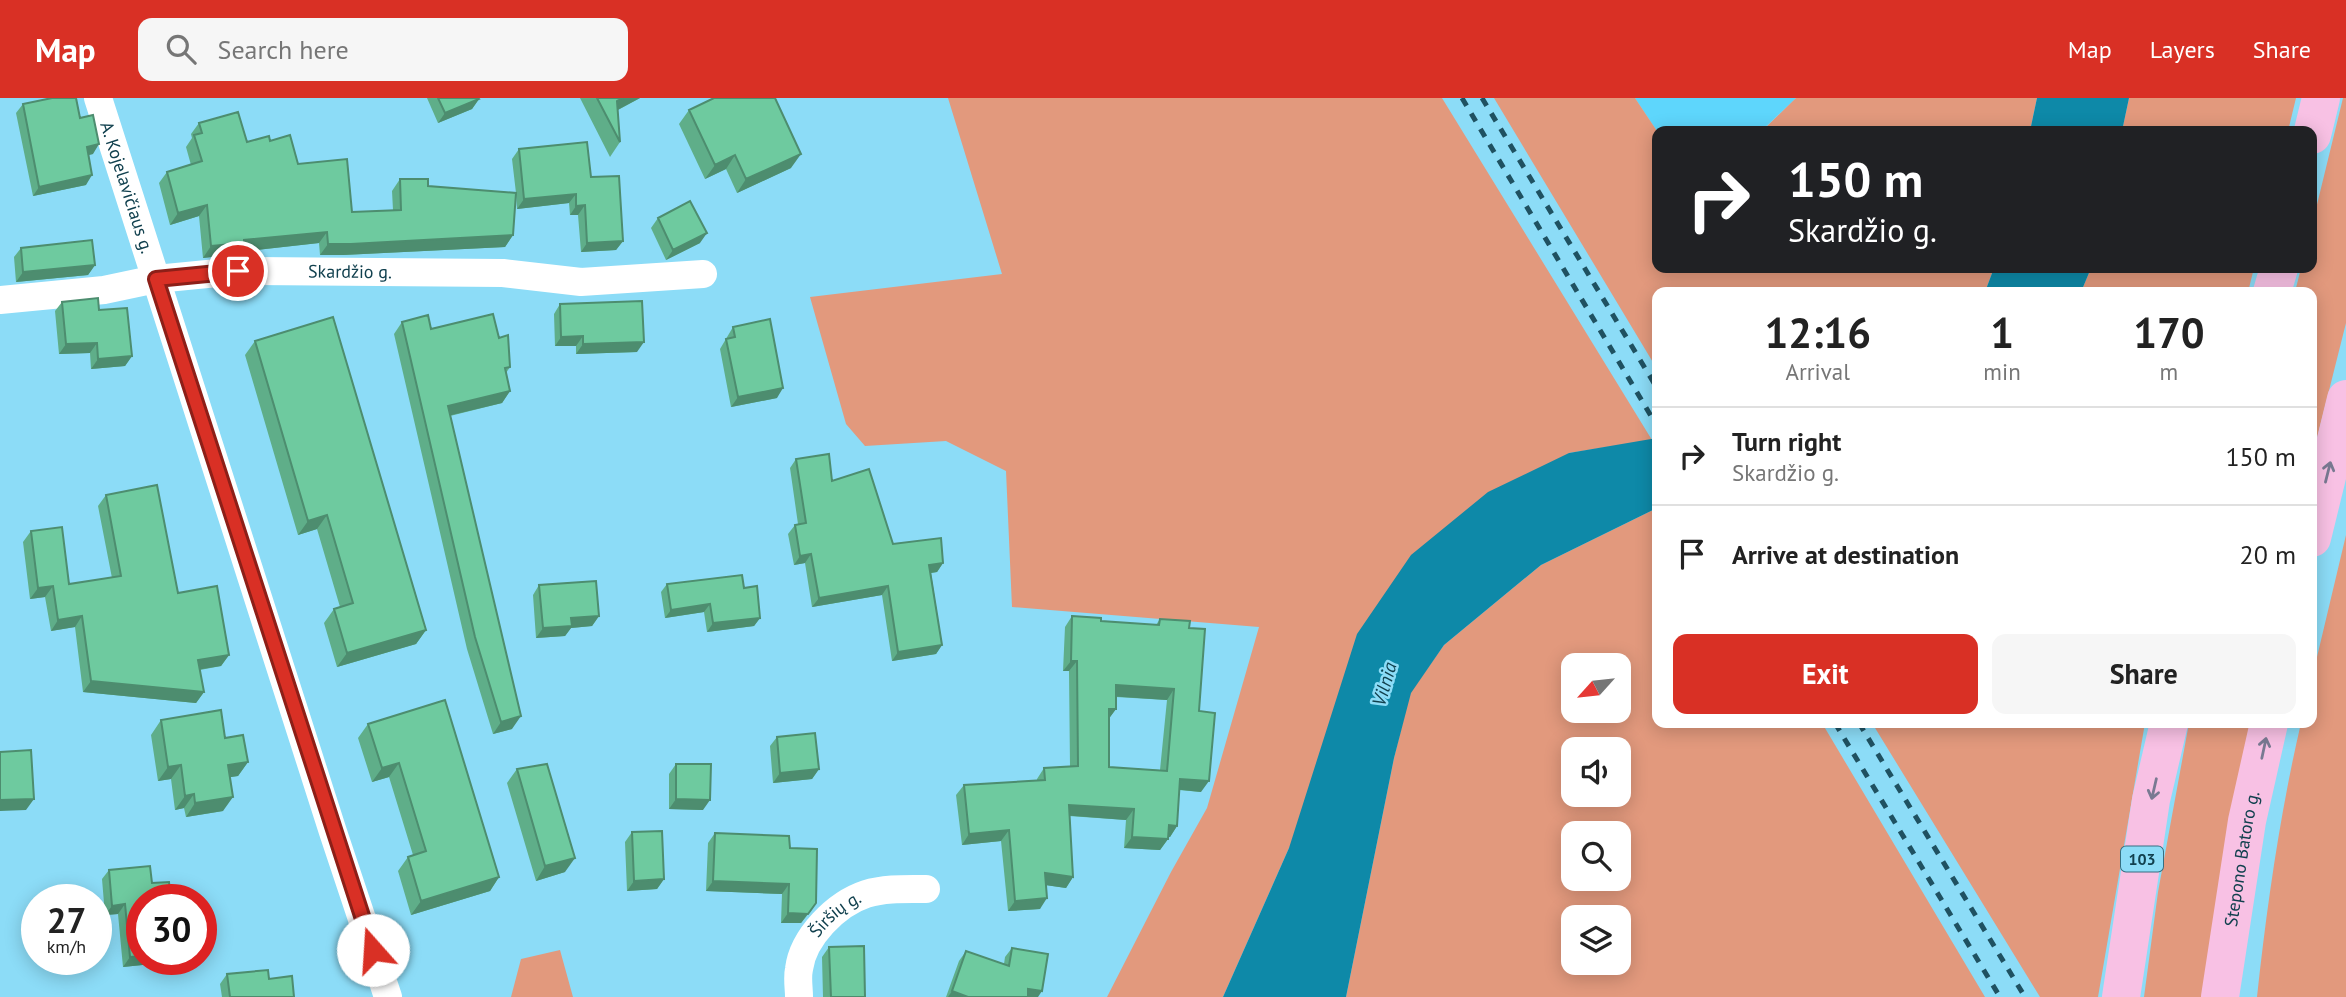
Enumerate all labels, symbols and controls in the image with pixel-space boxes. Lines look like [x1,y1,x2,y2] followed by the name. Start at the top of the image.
[138,18,628,81] search box
[35,28,96,71] text: Map
[162,30,200,68] icon: search
[218,33,349,66] text: Search here
[2068,34,2112,65] text: Map
[2150,34,2215,65] text: Layers
[2253,34,2311,65] text: Share
[95,118,159,256] street label: A. Kojelavičiaus g.
[1788,147,1923,211] text: 150 m
[1673,154,1764,245] icon: right
[1788,209,1937,251] text: Skardžio g.
[208,241,268,301] pin
[219,252,257,290] icon: arrive
[308,260,392,283] street label: Skardžio g.
[1764,305,1871,360] text: 12:16
[1990,305,2014,360] text: 1
[2133,305,2205,360] text: 170
[1785,357,1850,386] text: Arrival
[1983,357,2021,386] text: min
[2160,357,2178,386] text: m
[1732,425,1841,458] text: Turn right
[1673,437,1711,475] icon: right
[2225,440,2296,473] text: 150 m
[1732,458,1839,487] text: Skardžio g.
[2322,461,2335,484] one-way arrow
[1673,535,1711,573] icon: arrive
[1732,538,1959,571] text: Arrive at destination
[2240,538,2296,571] text: 20 m
[1673,634,1978,714] button: Exit
[1992,634,2296,714] button: Share
[1561,653,1631,723] north arrow
[1561,653,1631,975] map controls
[1366,659,1402,709] water label: Vilnia
[1561,737,1631,807] button: sound
[2257,737,2271,760] one-way arrow
[2146,777,2160,800] one-way arrow
[2219,788,2264,928] street label: Stepono Batoro g.
[1561,821,1631,891] button: search
[2121,846,2163,872] road number: 103
[126,884,217,975] speed limit sign: 30
[804,885,864,941] street label: Širšių g.
[47,897,86,943] text: 27
[1561,905,1631,975] button: layers
[336,913,410,987] position arrow
[47,935,86,958] text: km/h

